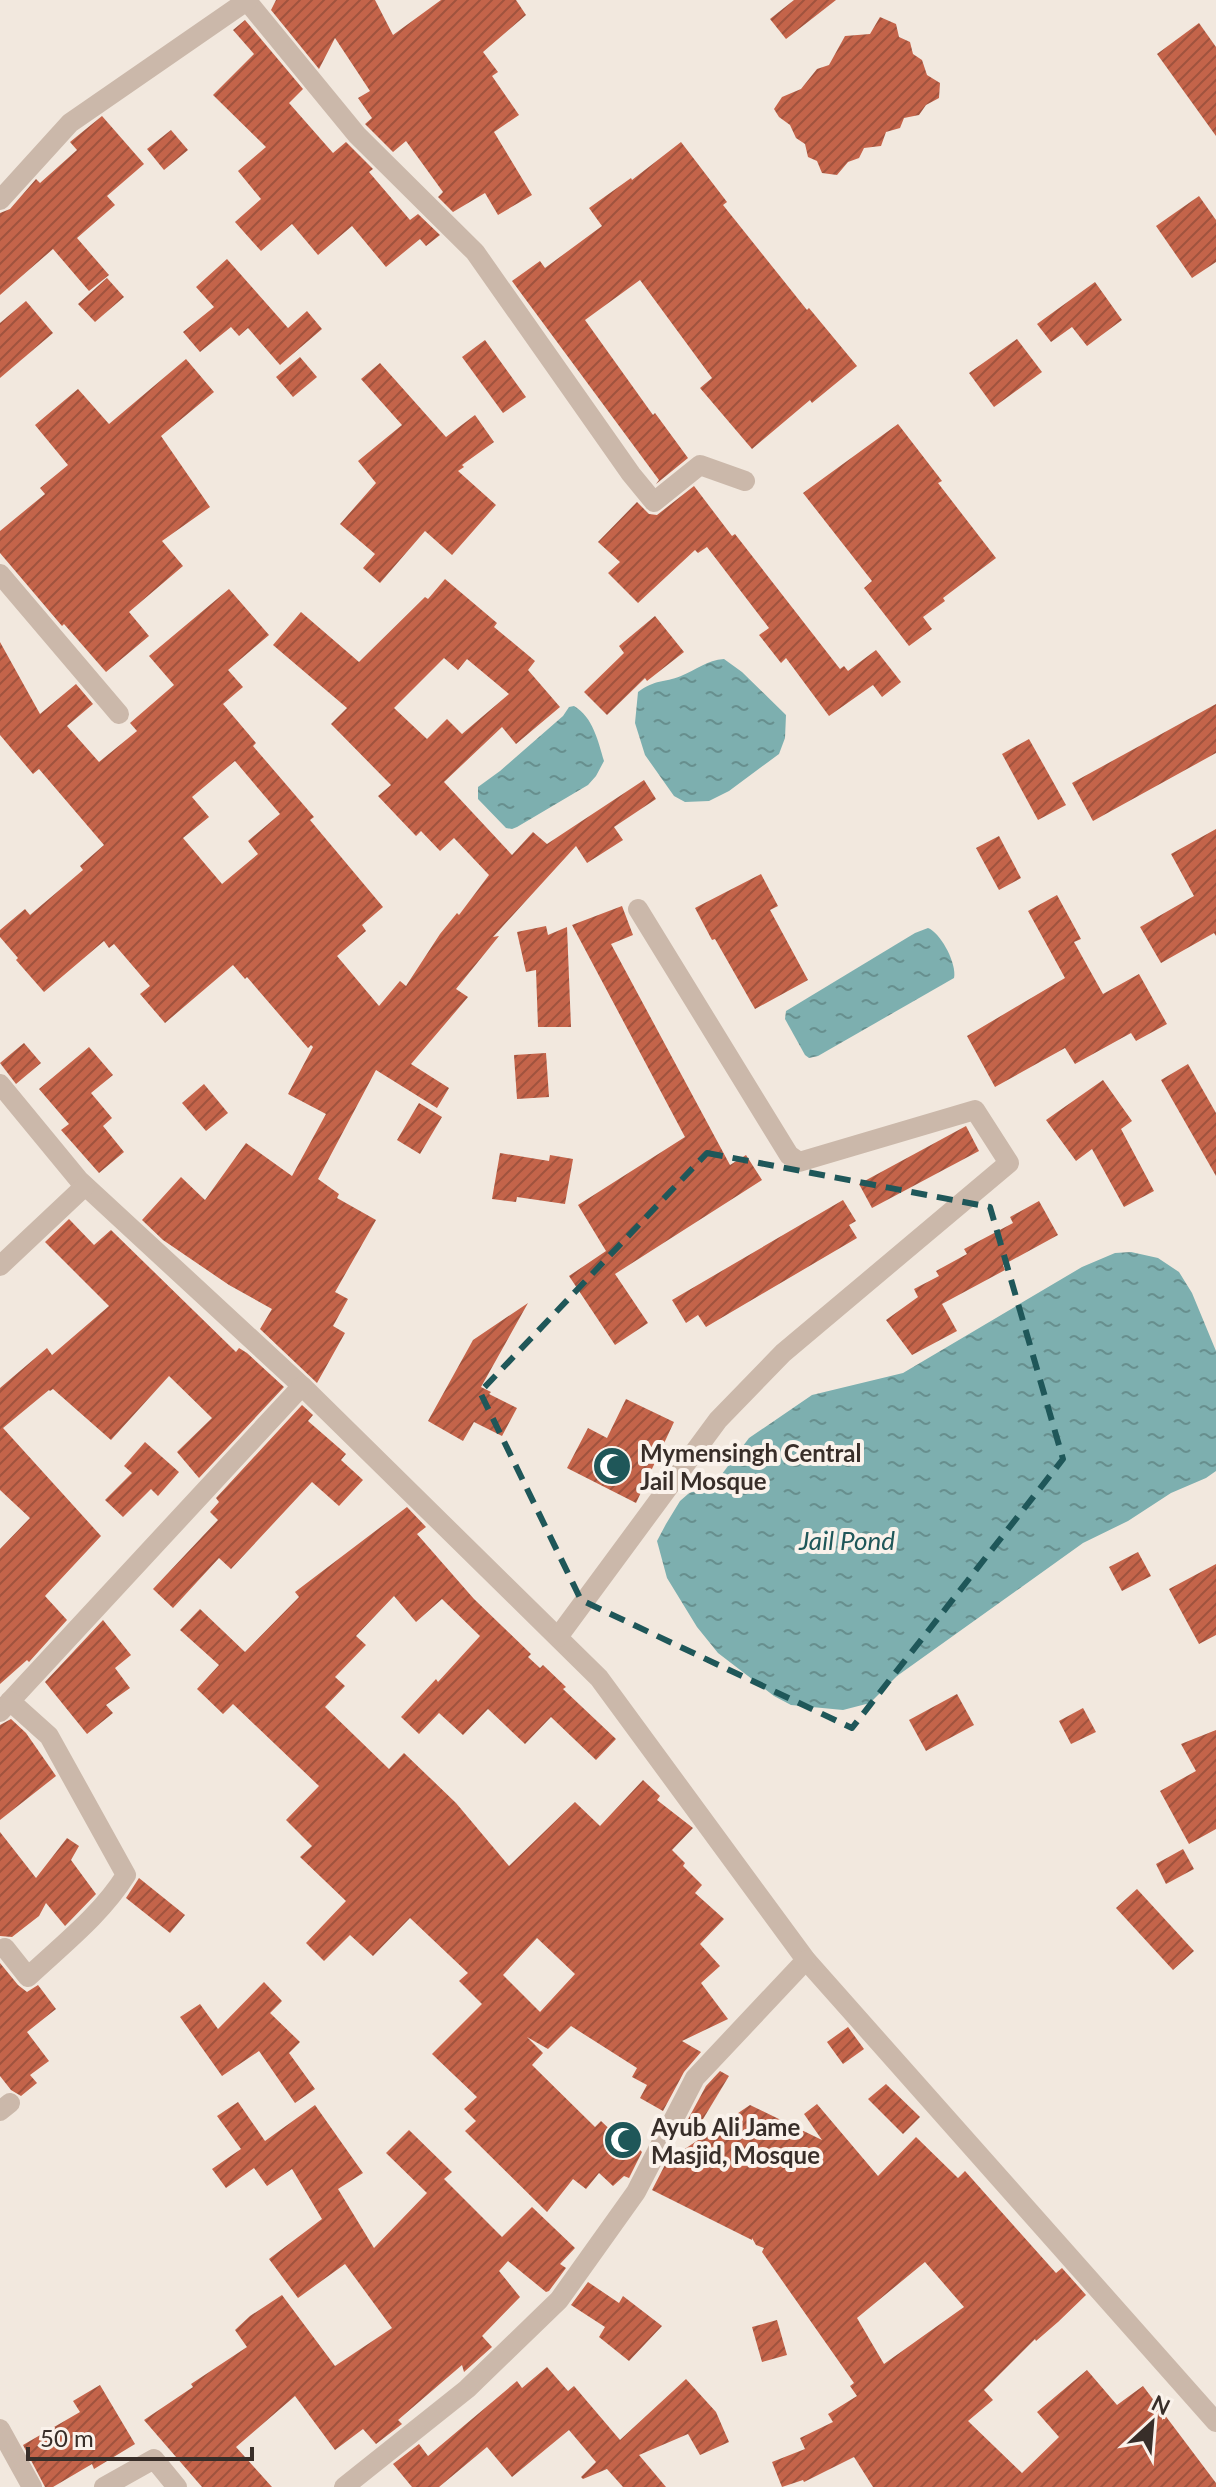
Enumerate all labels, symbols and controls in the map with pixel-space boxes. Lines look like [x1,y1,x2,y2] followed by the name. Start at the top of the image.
[640,1438,861,1495] place label: Mymensingh Central Jail Mosque
[591,1445,633,1487] mosque icon: Mymensingh Central Jail Mosque
[798,1524,895,1556] water label: Jail Pond
[650,2112,820,2169] place label: Ayub Ali Jame Masjid, Mosque
[602,2119,644,2161] mosque icon: Ayub Ali Jame Masjid, Mosque
[1112,2383,1192,2463] north arrow
[1147,2389,1175,2420] text: N
[28,2411,252,2461] scale bar
[40,2423,94,2452] text: 50 m

